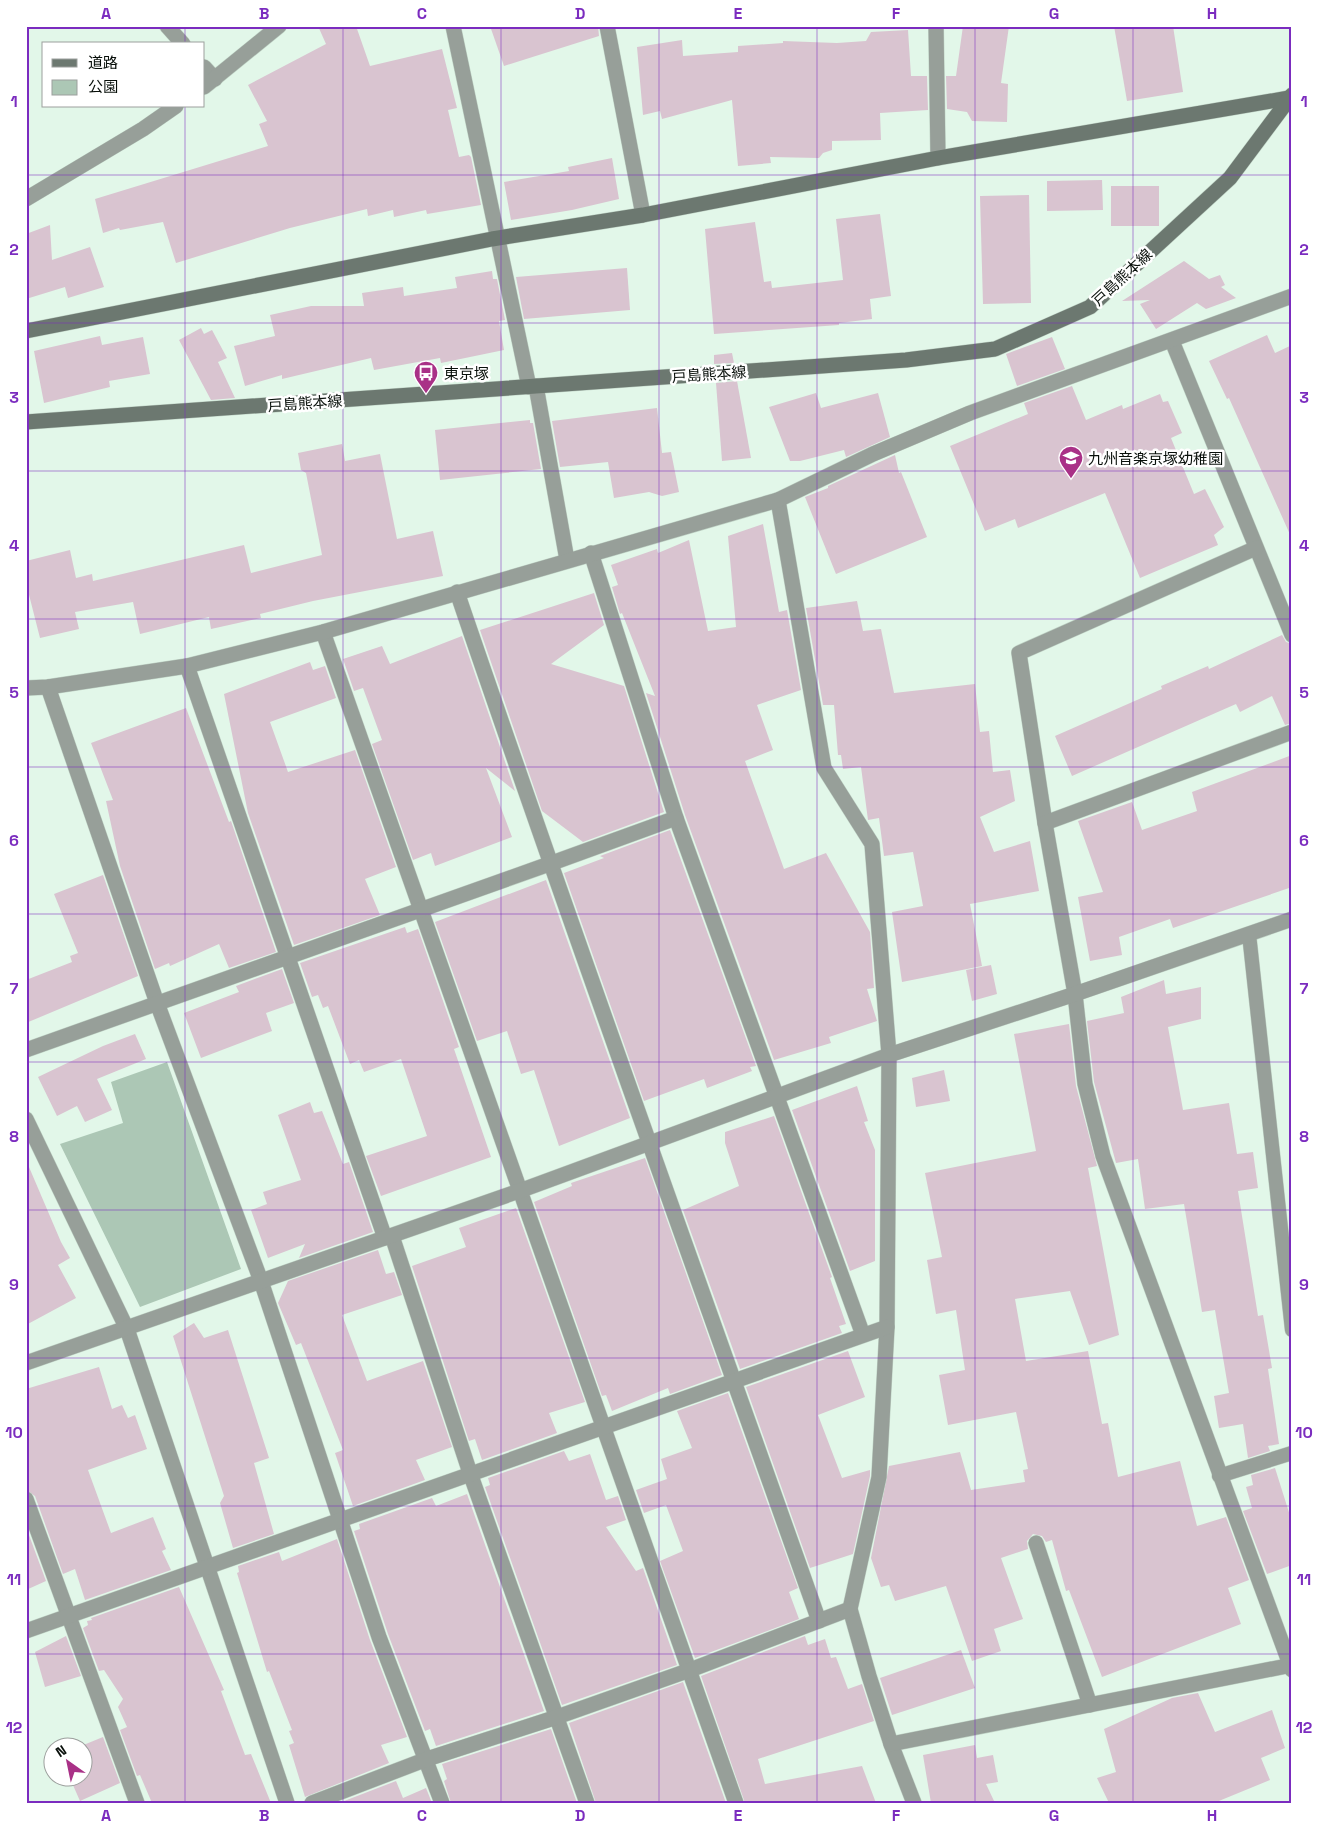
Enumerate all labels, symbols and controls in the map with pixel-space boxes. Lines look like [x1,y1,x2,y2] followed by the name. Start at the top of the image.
[101,3,111,24] text: A
[259,3,269,24] text: B
[417,3,427,24] text: C
[575,3,585,24] text: D
[734,3,743,24] text: E
[892,3,901,24] text: F
[1049,3,1059,24] text: G
[1207,3,1217,24] text: H
[42,42,205,108] legend
[88,53,118,72] text: 道路
[88,77,118,96] text: 公園
[10,91,18,112] text: 1
[1300,91,1308,112] text: 1
[9,239,19,260] text: 2
[1299,239,1309,260] text: 2
[1088,244,1156,310] street label: 戸島熊本線
[413,360,439,394] bus stop icon: 東京塚
[671,362,747,386] street label: 戸島熊本線
[444,364,489,383] place label: 東京塚
[9,387,19,408] text: 3
[1299,387,1309,408] text: 3
[267,391,343,415] street label: 戸島熊本線
[1058,445,1084,479] school or university icon: 九州音楽京塚幼稚園
[1088,449,1223,468] place label: 九州音楽京塚幼稚園
[9,535,19,556] text: 4
[1299,535,1309,556] text: 4
[9,682,19,703] text: 5
[1299,682,1309,703] text: 5
[9,830,19,851] text: 6
[1299,830,1309,851] text: 6
[10,978,19,999] text: 7
[1300,978,1309,999] text: 7
[9,1126,19,1147] text: 8
[1299,1126,1309,1147] text: 8
[9,1274,19,1295] text: 9
[1299,1274,1309,1295] text: 9
[5,1422,23,1443] text: 10
[1295,1422,1313,1443] text: 10
[7,1569,21,1590] text: 11
[1297,1569,1311,1590] text: 11
[6,1717,22,1738] text: 12
[1296,1717,1312,1738] text: 12
[42,1736,92,1786] north arrow
[52,1741,70,1761] text: N
[101,1805,111,1826] text: A
[259,1805,269,1826] text: B
[417,1805,427,1826] text: C
[575,1805,585,1826] text: D
[734,1805,743,1826] text: E
[892,1805,901,1826] text: F
[1049,1805,1059,1826] text: G
[1207,1805,1217,1826] text: H

